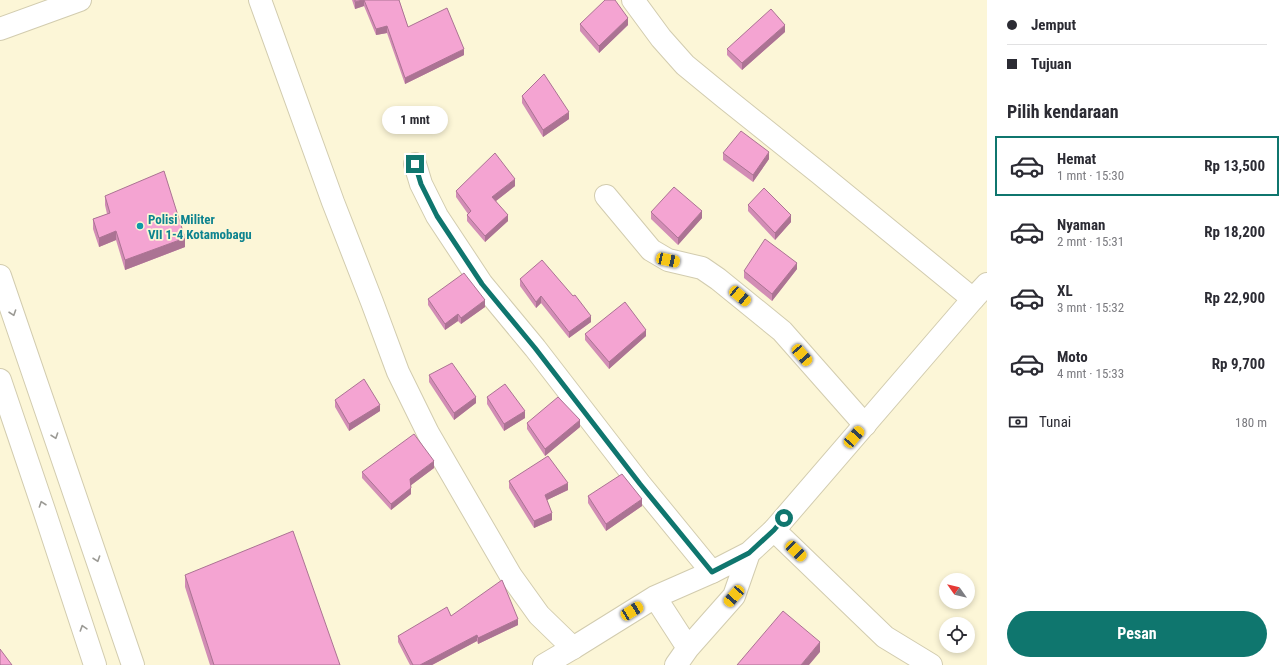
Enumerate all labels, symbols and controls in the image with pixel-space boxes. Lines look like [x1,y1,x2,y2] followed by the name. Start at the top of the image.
[1031,16,1076,34] text: Jemput
[1031,55,1072,73] text: Tujuan
[1007,101,1119,122] text: Pilih kendaraan
[382,106,448,134] callout: 1 mnt
[400,112,430,127] text: 1 mnt
[1009,148,1045,184] icon: car
[1057,150,1096,168] text: Hemat
[406,155,424,173] route end
[1204,157,1265,175] text: Rp 13,500
[1057,168,1124,183] text: 1 mnt · 15:30
[148,212,252,242] place label: Polisi Militer VII 1-4 Kotamobagu
[1009,214,1045,250] icon: car
[1057,216,1105,234] text: Nyaman
[135,221,145,231] marker: Polisi Militer VII 1-4 Kotamobagu
[1204,223,1265,241] text: Rp 18,200
[1057,234,1124,249] text: 2 mnt · 15:31
[655,252,681,268] car
[1009,280,1045,316] icon: car
[1057,282,1073,300] text: XL
[727,284,753,308] car
[1204,289,1265,307] text: Rp 22,900
[1057,300,1124,315] text: 3 mnt · 15:32
[8,310,16,317] one-way arrow
[790,342,814,368] car
[1009,346,1045,382] icon: car
[1057,348,1088,366] text: Moto
[1212,355,1265,373] text: Rp 9,700
[1057,366,1124,381] text: 4 mnt · 15:33
[1007,411,1029,433] icon: cash
[1039,413,1071,431] text: Tunai
[1235,415,1267,430] text: 180 m
[842,424,866,450] car
[50,433,59,440] one-way arrow
[39,501,47,508] one-way arrow
[775,509,793,527] route start
[783,538,809,564] car
[92,556,101,563] one-way arrow
[939,573,975,609] north arrow
[939,573,975,653] map controls
[722,583,746,609] car
[619,600,645,622] car
[1007,611,1267,657] button: Pesan
[939,617,975,653] button: locate
[79,625,88,632] one-way arrow

